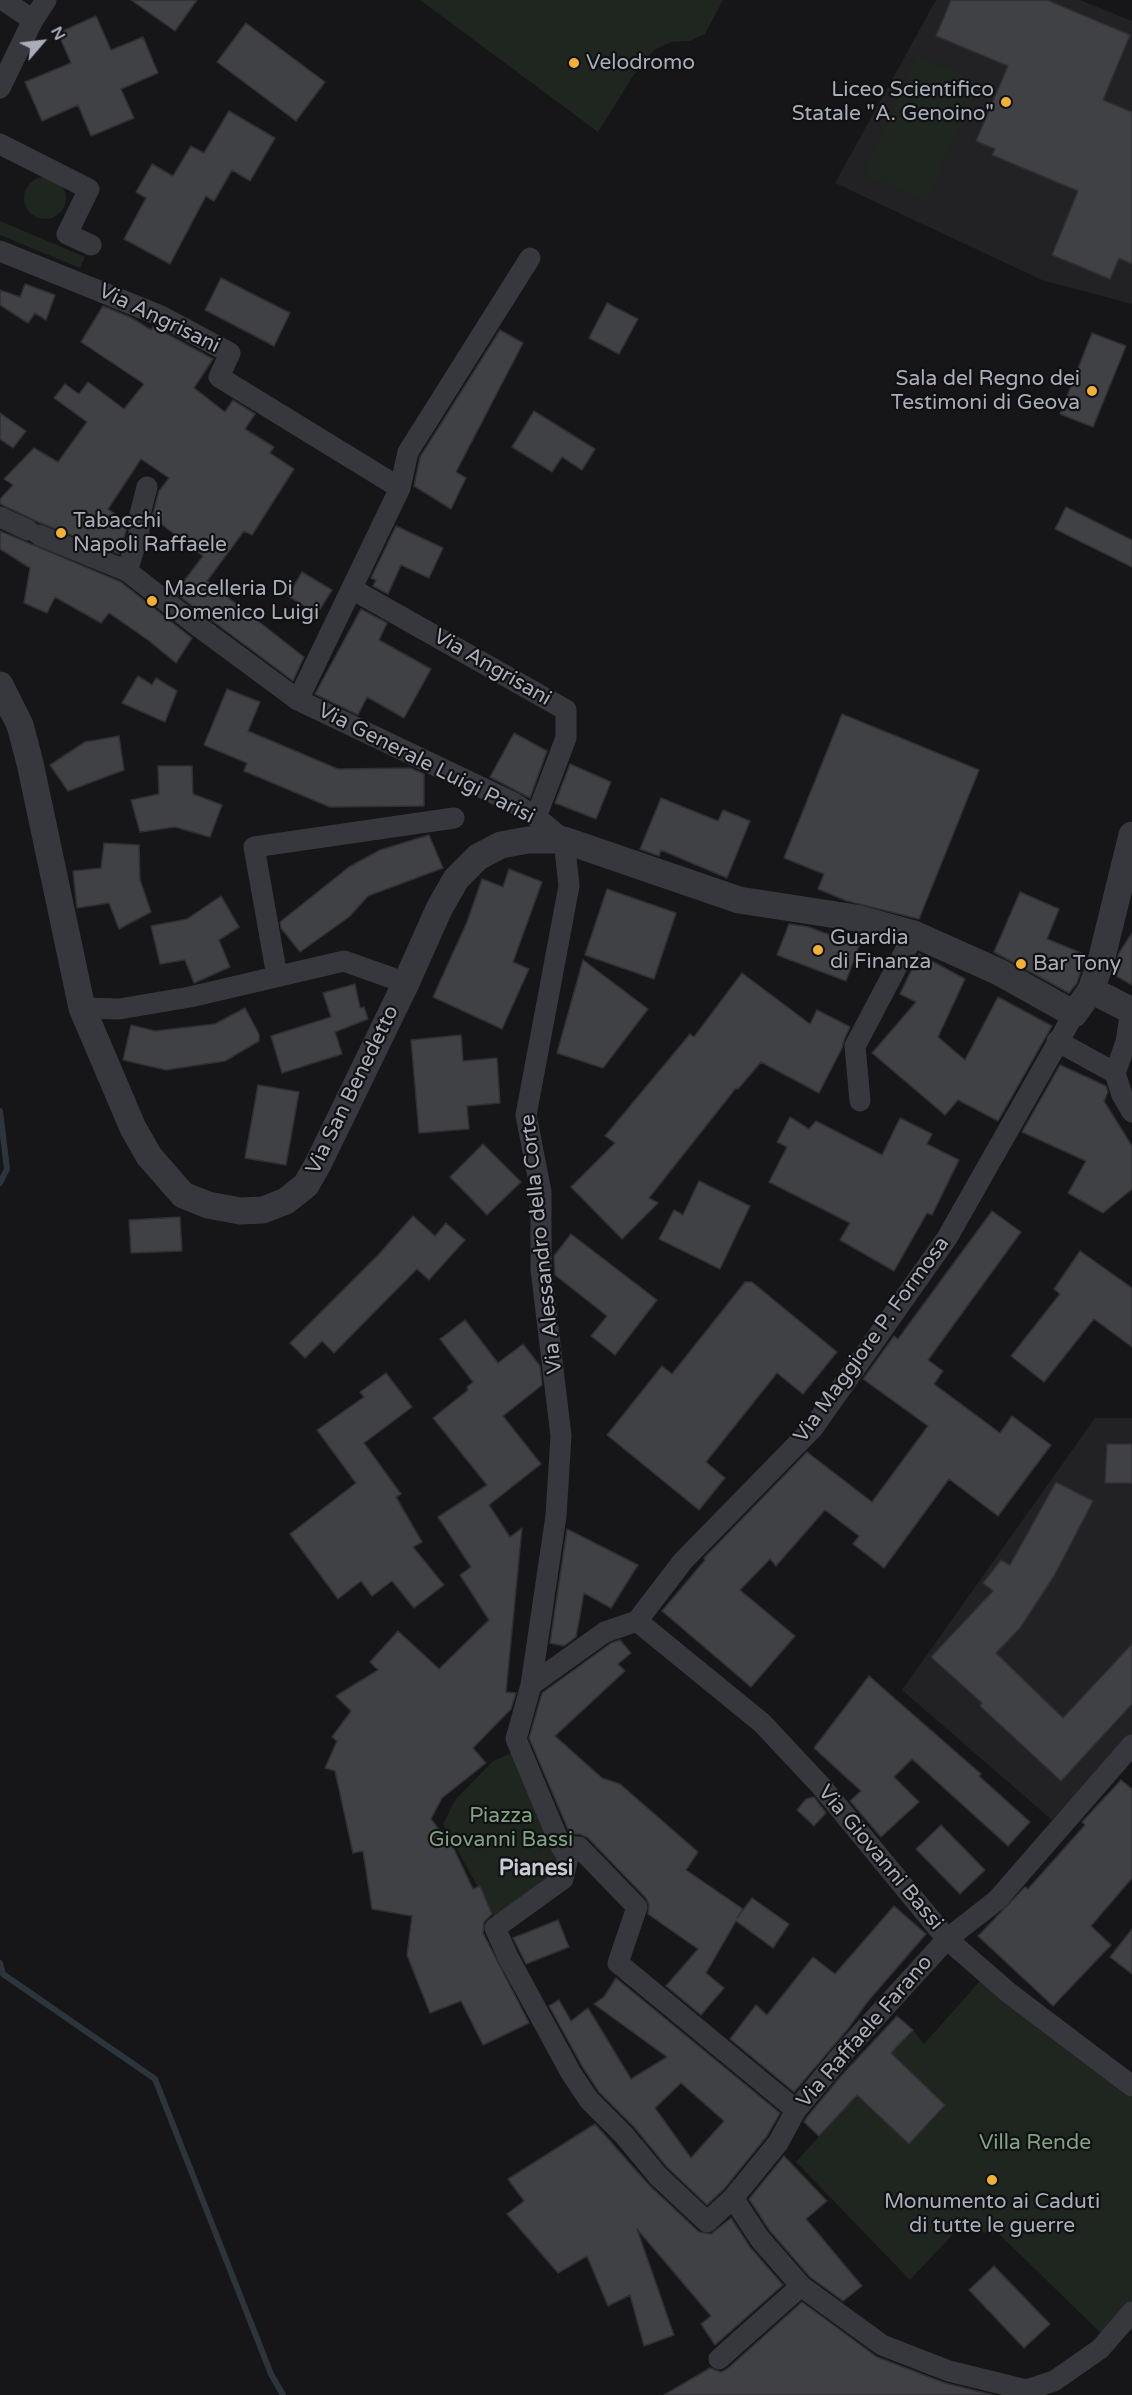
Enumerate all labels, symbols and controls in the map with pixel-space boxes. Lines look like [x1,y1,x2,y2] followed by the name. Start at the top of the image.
[12,12,72,72] north arrow
[46,23,70,44] text: N
[586,50,695,76] place label: Velodromo
[567,56,581,70] marker: Velodromo
[792,77,994,127] place label: Liceo Scientifico Statale "A. Genoino"
[999,95,1013,109] marker: Liceo Scientifico Statale "A. Genoino"
[94,279,224,359] street label: Via Angrisani
[891,366,1080,416] place label: Sala del Regno dei Testimoni di Geova
[1085,384,1099,398] marker: Sala del Regno dei Testimoni di Geova
[73,508,227,558] place label: Tabacchi Napoli Raffaele
[54,526,68,540] marker: Tabacchi Napoli Raffaele
[164,576,319,626] place label: Macelleria Di Domenico Luigi
[145,594,159,608] marker: Macelleria Di Domenico Luigi
[429,624,555,712] street label: Via Angrisani
[313,698,539,830] street label: Via Generale Luigi Parisi
[830,925,931,975] place label: Guardia di Finanza
[811,943,825,957] marker: Guardia di Finanza
[1033,951,1121,977] place label: Bar Tony
[1014,957,1028,971] marker: Bar Tony
[301,1001,405,1179] street label: Via San Benedetto
[516,1113,568,1375] street label: Via Alessandro della Corte
[789,1232,955,1448] street label: Via Maggiore P. Formosa
[812,1780,948,1936] street label: Via Giovanni Bassi
[429,1803,573,1853] park label: Piazza Giovanni Bassi
[499,1856,573,1882] district label: Pianesi
[792,1951,938,2113] street label: Via Raffaele Farano
[979,2130,1091,2156] park label: Villa Rende
[985,2173,999,2187] marker: Monumento ai Caduti di tutte le guerre
[884,2189,1100,2239] place label: Monumento ai Caduti di tutte le guerre

